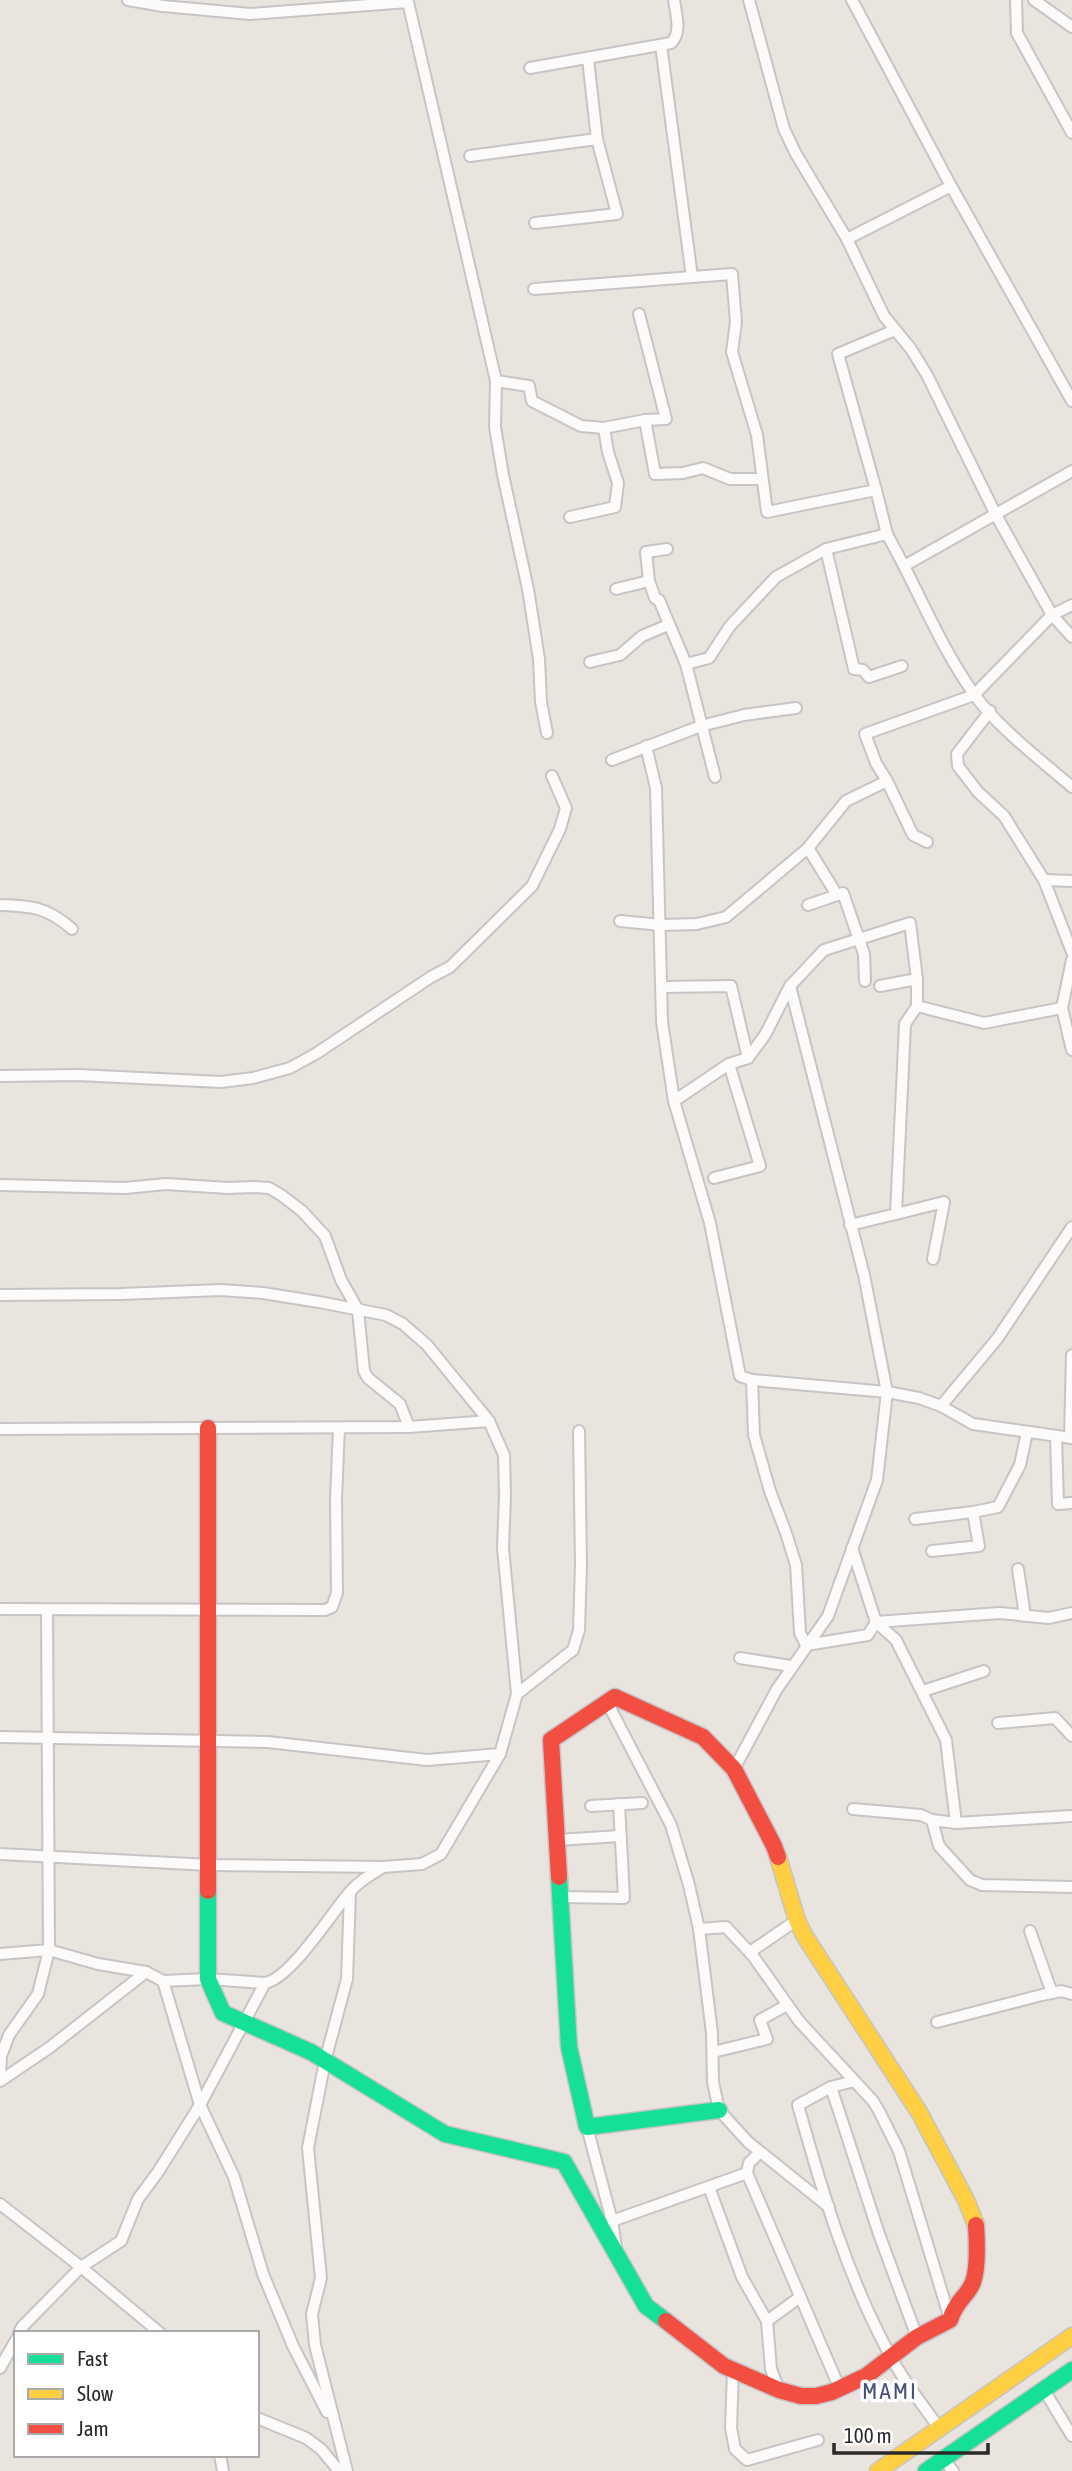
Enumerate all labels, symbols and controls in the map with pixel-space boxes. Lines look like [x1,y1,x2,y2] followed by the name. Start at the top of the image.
[14,2331,259,2457] legend
[77,2346,108,2370] text: Fast
[862,2378,918,2404] district label: MAMI
[77,2381,114,2405] text: Slow
[834,2412,988,2456] scale bar
[77,2416,109,2440] text: Jam
[844,2423,892,2447] text: 100 m

